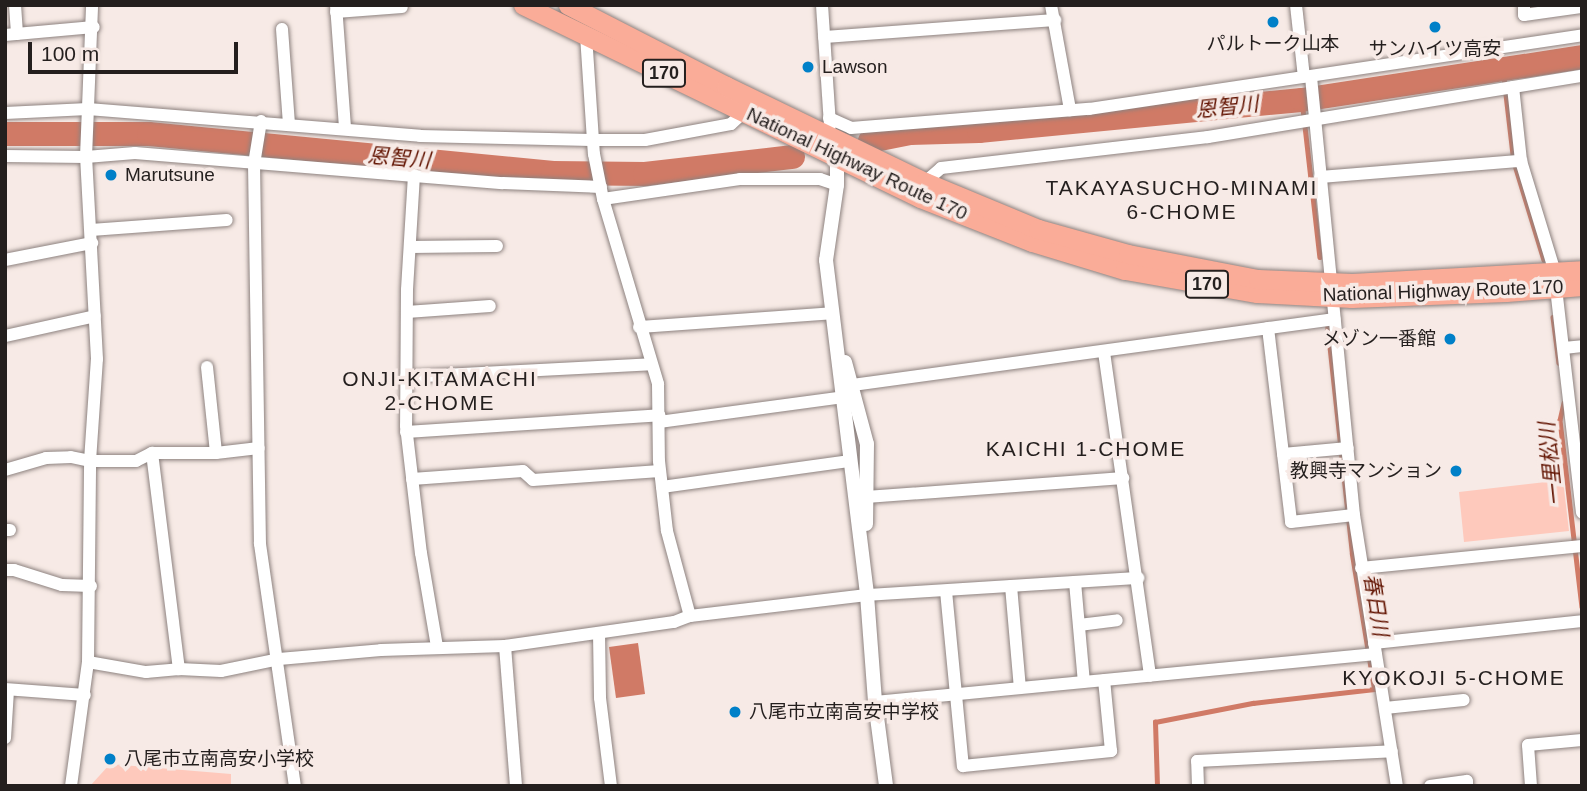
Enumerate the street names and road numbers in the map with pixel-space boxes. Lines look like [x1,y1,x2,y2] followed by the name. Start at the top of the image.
[641,58,687,88] road number: 170
[743,103,971,225] street label: National Highway Route 170
[1184,270,1230,298] road number: 170
[1322,275,1564,307] street label: National Highway Route 170

